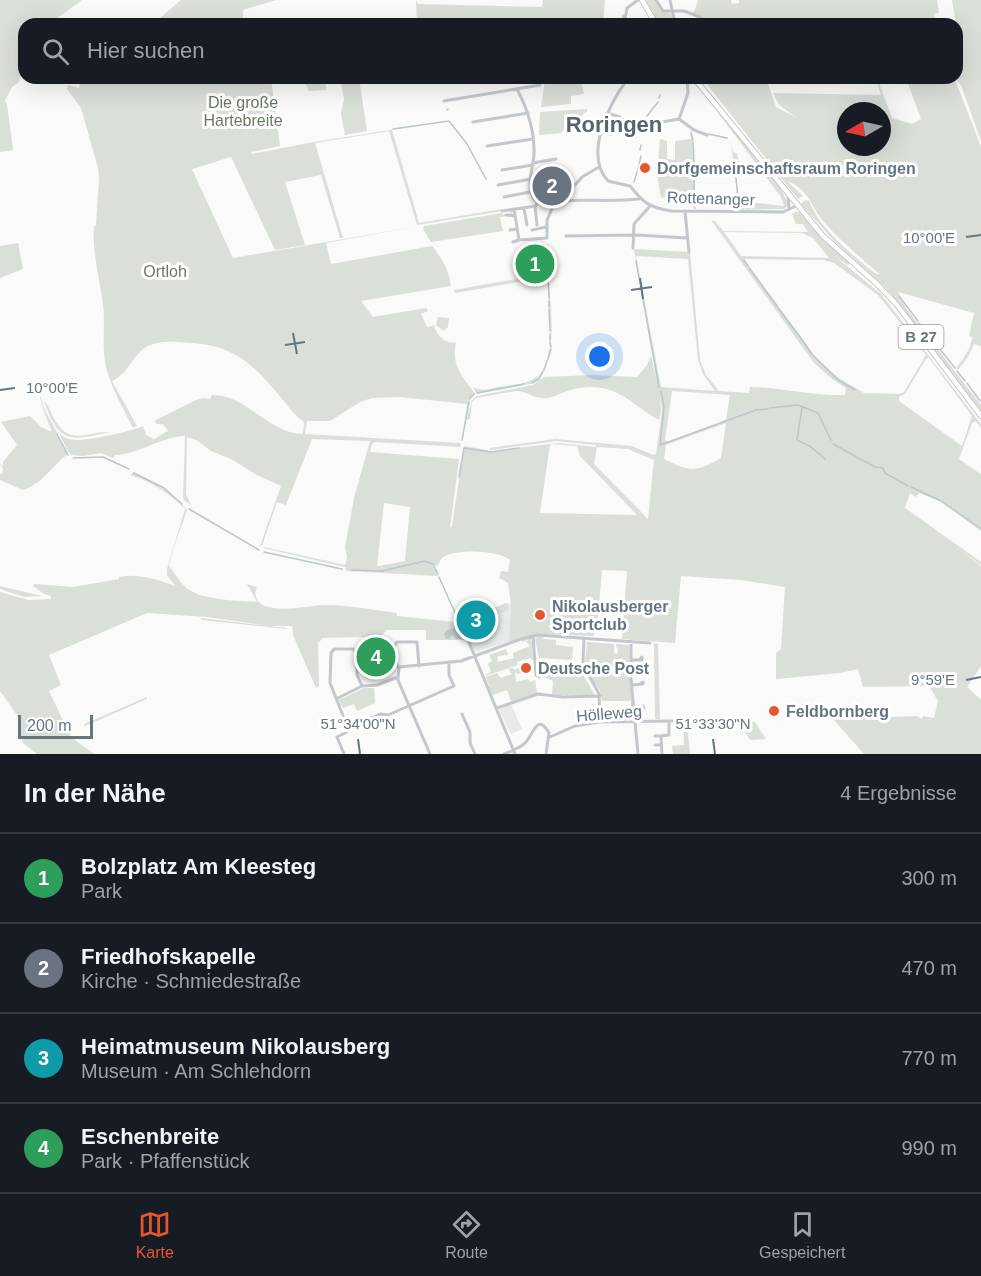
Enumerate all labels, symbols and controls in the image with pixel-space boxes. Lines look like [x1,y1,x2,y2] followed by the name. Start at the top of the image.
[18,18,963,84] search box
[39,35,72,68] icon: search
[87,38,204,63] text: Hier suchen
[203,94,283,129] park label: Die große Hartebreite
[837,102,891,156] north arrow
[566,112,662,137] district label: Roringen
[657,160,916,177] place label: Dorfgemeinschaftsraum Roringen
[638,161,652,175] marker: Dorfgemeinschaftsraum Roringen
[532,164,572,208] pin: 2
[667,188,756,209] street label: Rottenanger
[903,229,955,246] text: 10°00'E
[516,242,554,286] pin: 1
[143,263,187,280] park label: Ortloh
[898,325,944,349] road number: B 27
[585,342,614,371] your location
[26,379,78,396] text: 10°00'E
[456,598,496,642] pin: 3
[552,598,668,633] place label: Nikolausberger Sportclub
[533,608,547,622] marker: Nikolausberger Sportclub
[356,634,395,680] pin: 4
[538,660,650,677] place label: Deutsche Post
[519,661,533,675] marker: Deutsche Post
[911,671,955,688] text: 9°59'E
[576,702,643,725] street label: Hölleweg
[786,703,889,720] place label: Feldbornberg
[767,704,781,718] marker: Feldbornberg
[18,712,93,740] scale bar
[320,715,396,732] text: 51°34'00"N
[675,715,751,732] text: 51°33'30"N
[27,717,71,734] text: 200 m
[24,778,166,808] text: In der Nähe
[840,782,957,804] text: 4 Ergebnisse
[81,854,316,879] text: Bolzplatz Am Kleesteg
[38,867,49,889] text: 1
[901,867,957,889] text: 300 m
[81,880,122,902] text: Park
[81,944,256,969] text: Friedhofskapelle
[38,957,49,979] text: 2
[901,957,957,979] text: 470 m
[81,970,301,992] text: Kirche · Schmiedestraße
[81,1034,390,1059] text: Heimatmuseum Nikolausberg
[38,1047,49,1069] text: 3
[901,1047,957,1069] text: 770 m
[81,1060,311,1082] text: Museum · Am Schlehdorn
[81,1124,219,1149] text: Eschenbreite
[38,1137,49,1159] text: 4
[901,1137,957,1159] text: 990 m
[81,1150,250,1172] text: Park · Pfaffenstück
[136,1208,174,1262] tab: Karte
[445,1208,488,1262] tab: Route
[759,1208,845,1262] tab: Gespeichert

